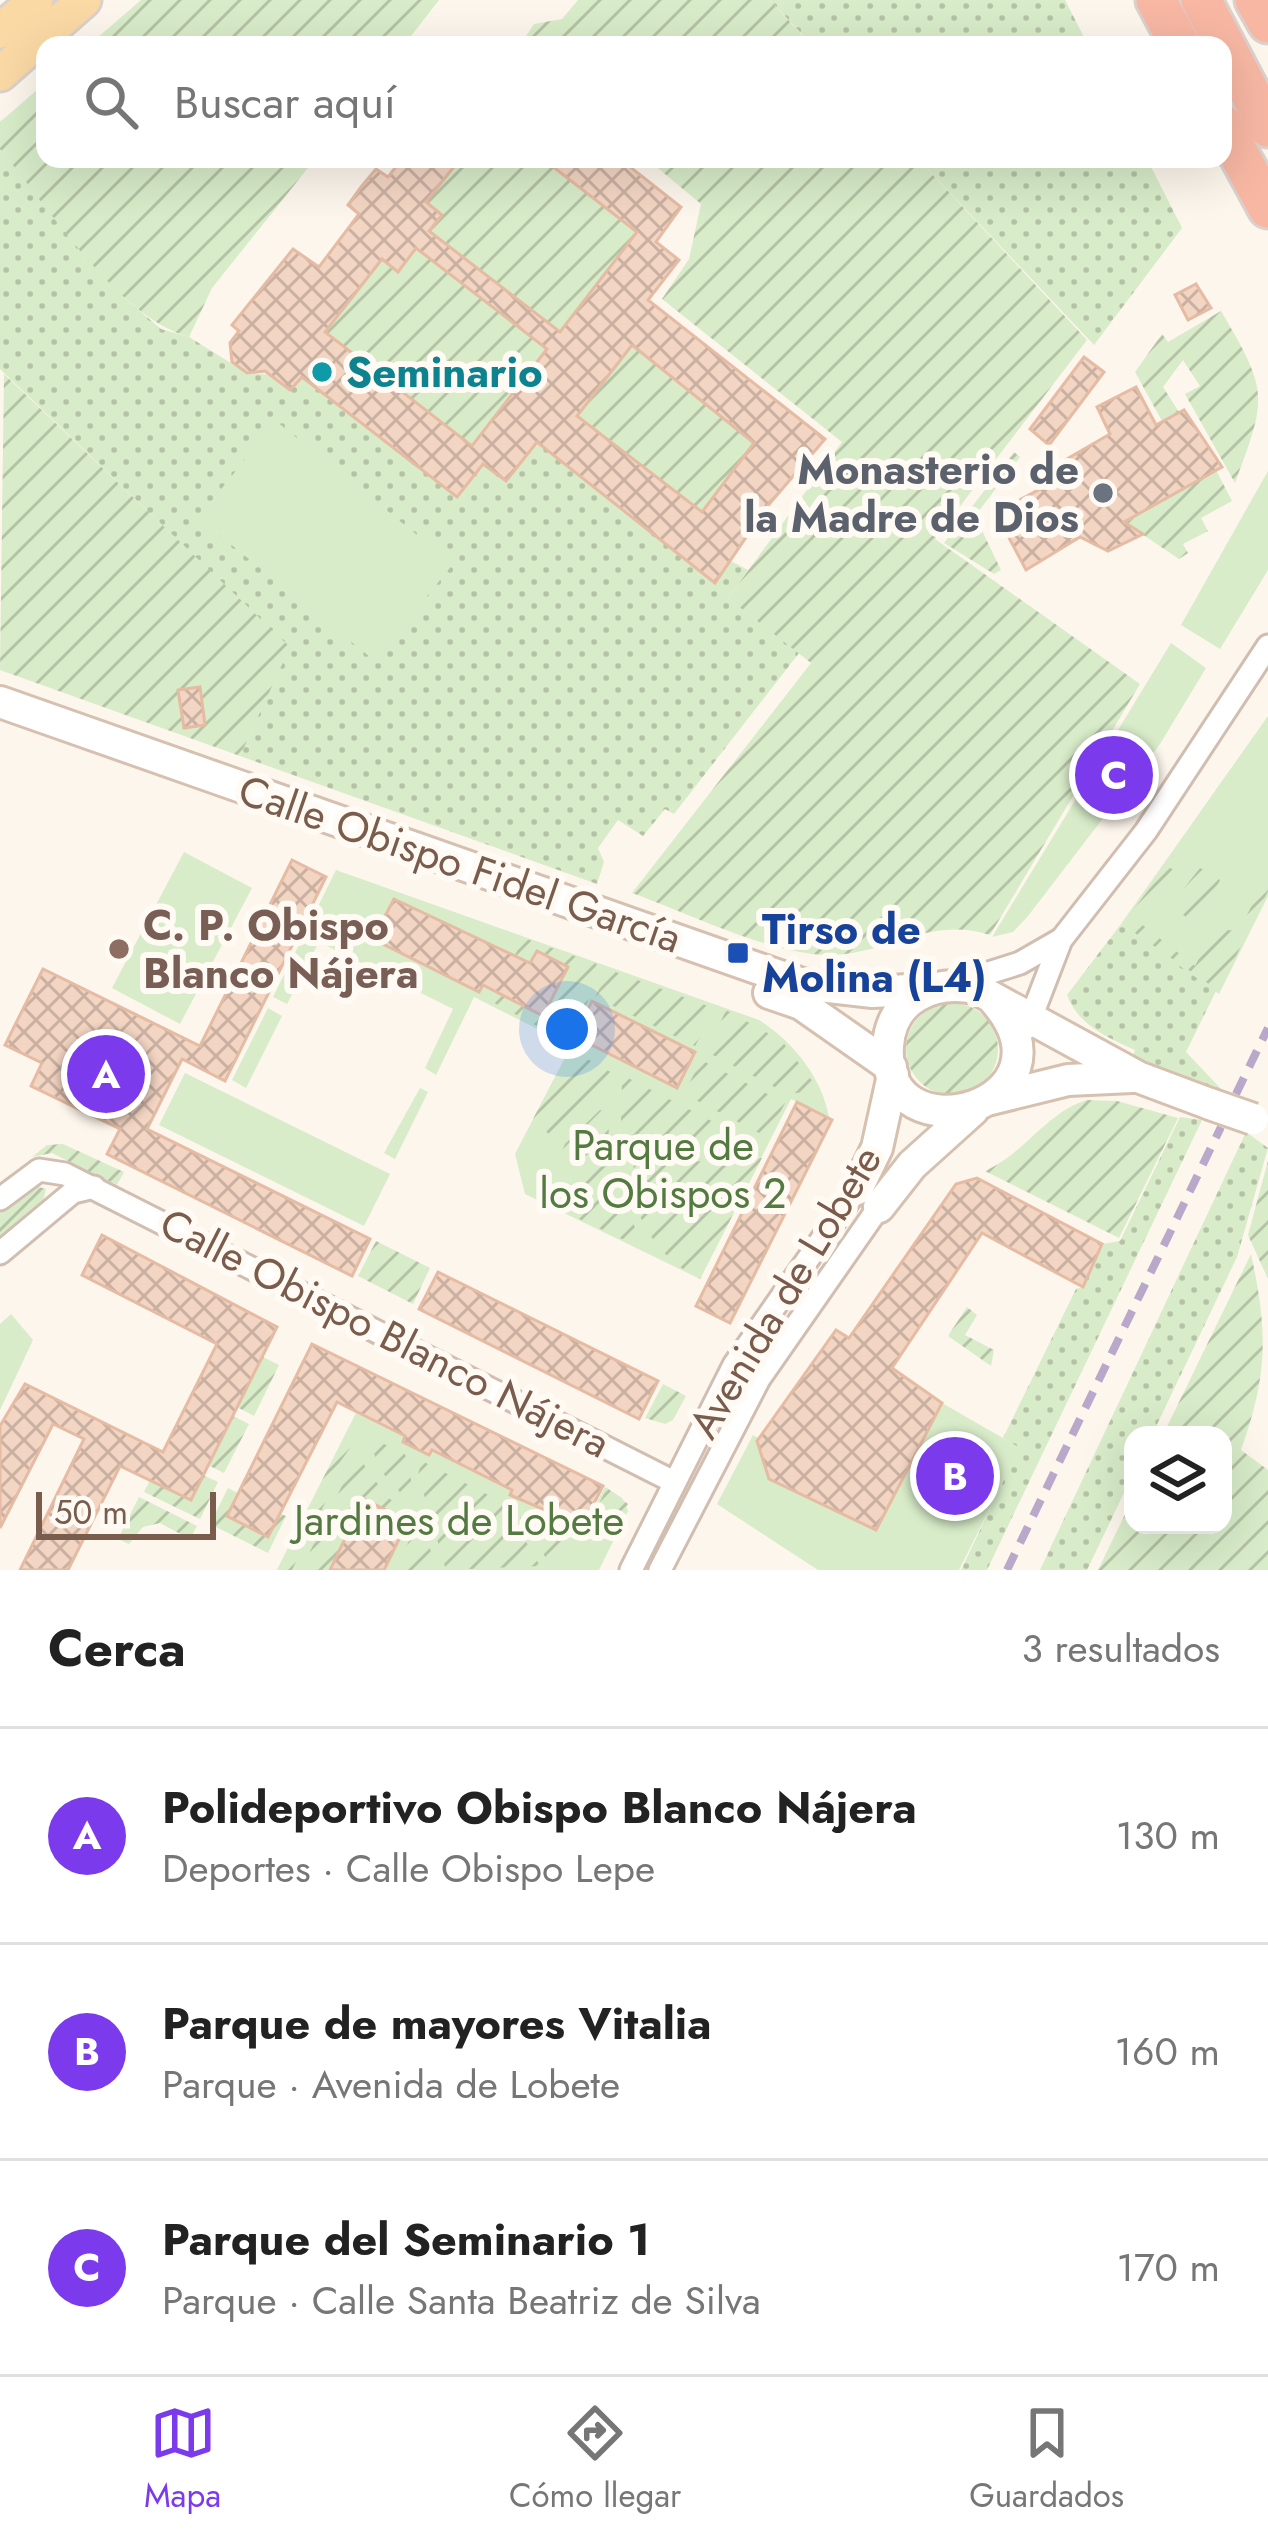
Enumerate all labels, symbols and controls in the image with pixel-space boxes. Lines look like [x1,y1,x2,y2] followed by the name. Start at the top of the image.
[36,36,1232,168] search box
[78,69,144,135] icon: search
[174,70,396,135] text: Buscar aquí
[346,342,543,403] place label: Seminario
[309,359,335,385] marker: Seminario
[744,439,1079,548] place label: Monasterio de la Madre de Dios
[1090,480,1116,506] marker: Monasterio de la Madre de Dios
[1075,730,1153,820] pin: C
[231,760,689,968] street label: Calle Obispo Fidel García
[143,895,419,1004] place label: C. P. Obispo Blanco Nájera
[762,899,987,1008] place label: Tirso de Molina (L4)
[106,936,132,962] marker: C. P. Obispo Blanco Nájera
[725,940,751,966] marker: Tirso de Molina (L4)
[537,999,597,1059] your location
[67,1029,145,1119] pin: A
[539,1115,787,1224] park label: Parque de los Obispos 2
[673,1134,897,1450] street label: Avenida de Lobete
[149,1193,621,1473] street label: Calle Obispo Blanco Nájera
[1124,1426,1232,1534] map controls
[1124,1426,1232,1534] button: layers
[916,1431,994,1521] pin: B
[36,1486,216,1539] scale bar
[54,1489,128,1536] text: 50 m
[289,1490,624,1551] park label: Jardines de Lobete
[48,1611,186,1685] text: Cerca
[1022,1620,1220,1677] text: 3 resultados
[162,1775,917,1840] text: Polideportivo Obispo Blanco Nájera
[73,1807,101,1864] text: A
[1116,1807,1220,1864] text: 130 m
[162,1840,655,1897] text: Deportes · Calle Obispo Lepe
[162,1991,712,2056] text: Parque de mayores Vitalia
[74,2023,100,2080] text: B
[1114,2023,1220,2080] text: 160 m
[162,2056,620,2113] text: Parque · Avenida de Lobete
[162,2207,650,2272] text: Parque del Seminario 1
[73,2239,101,2296] text: C
[1116,2239,1220,2296] text: 170 m
[162,2272,761,2329] text: Parque · Calle Santa Beatriz de Silva
[144,2400,221,2519] tab: Mapa
[509,2400,681,2519] tab: Cómo llegar
[969,2400,1124,2519] tab: Guardados

